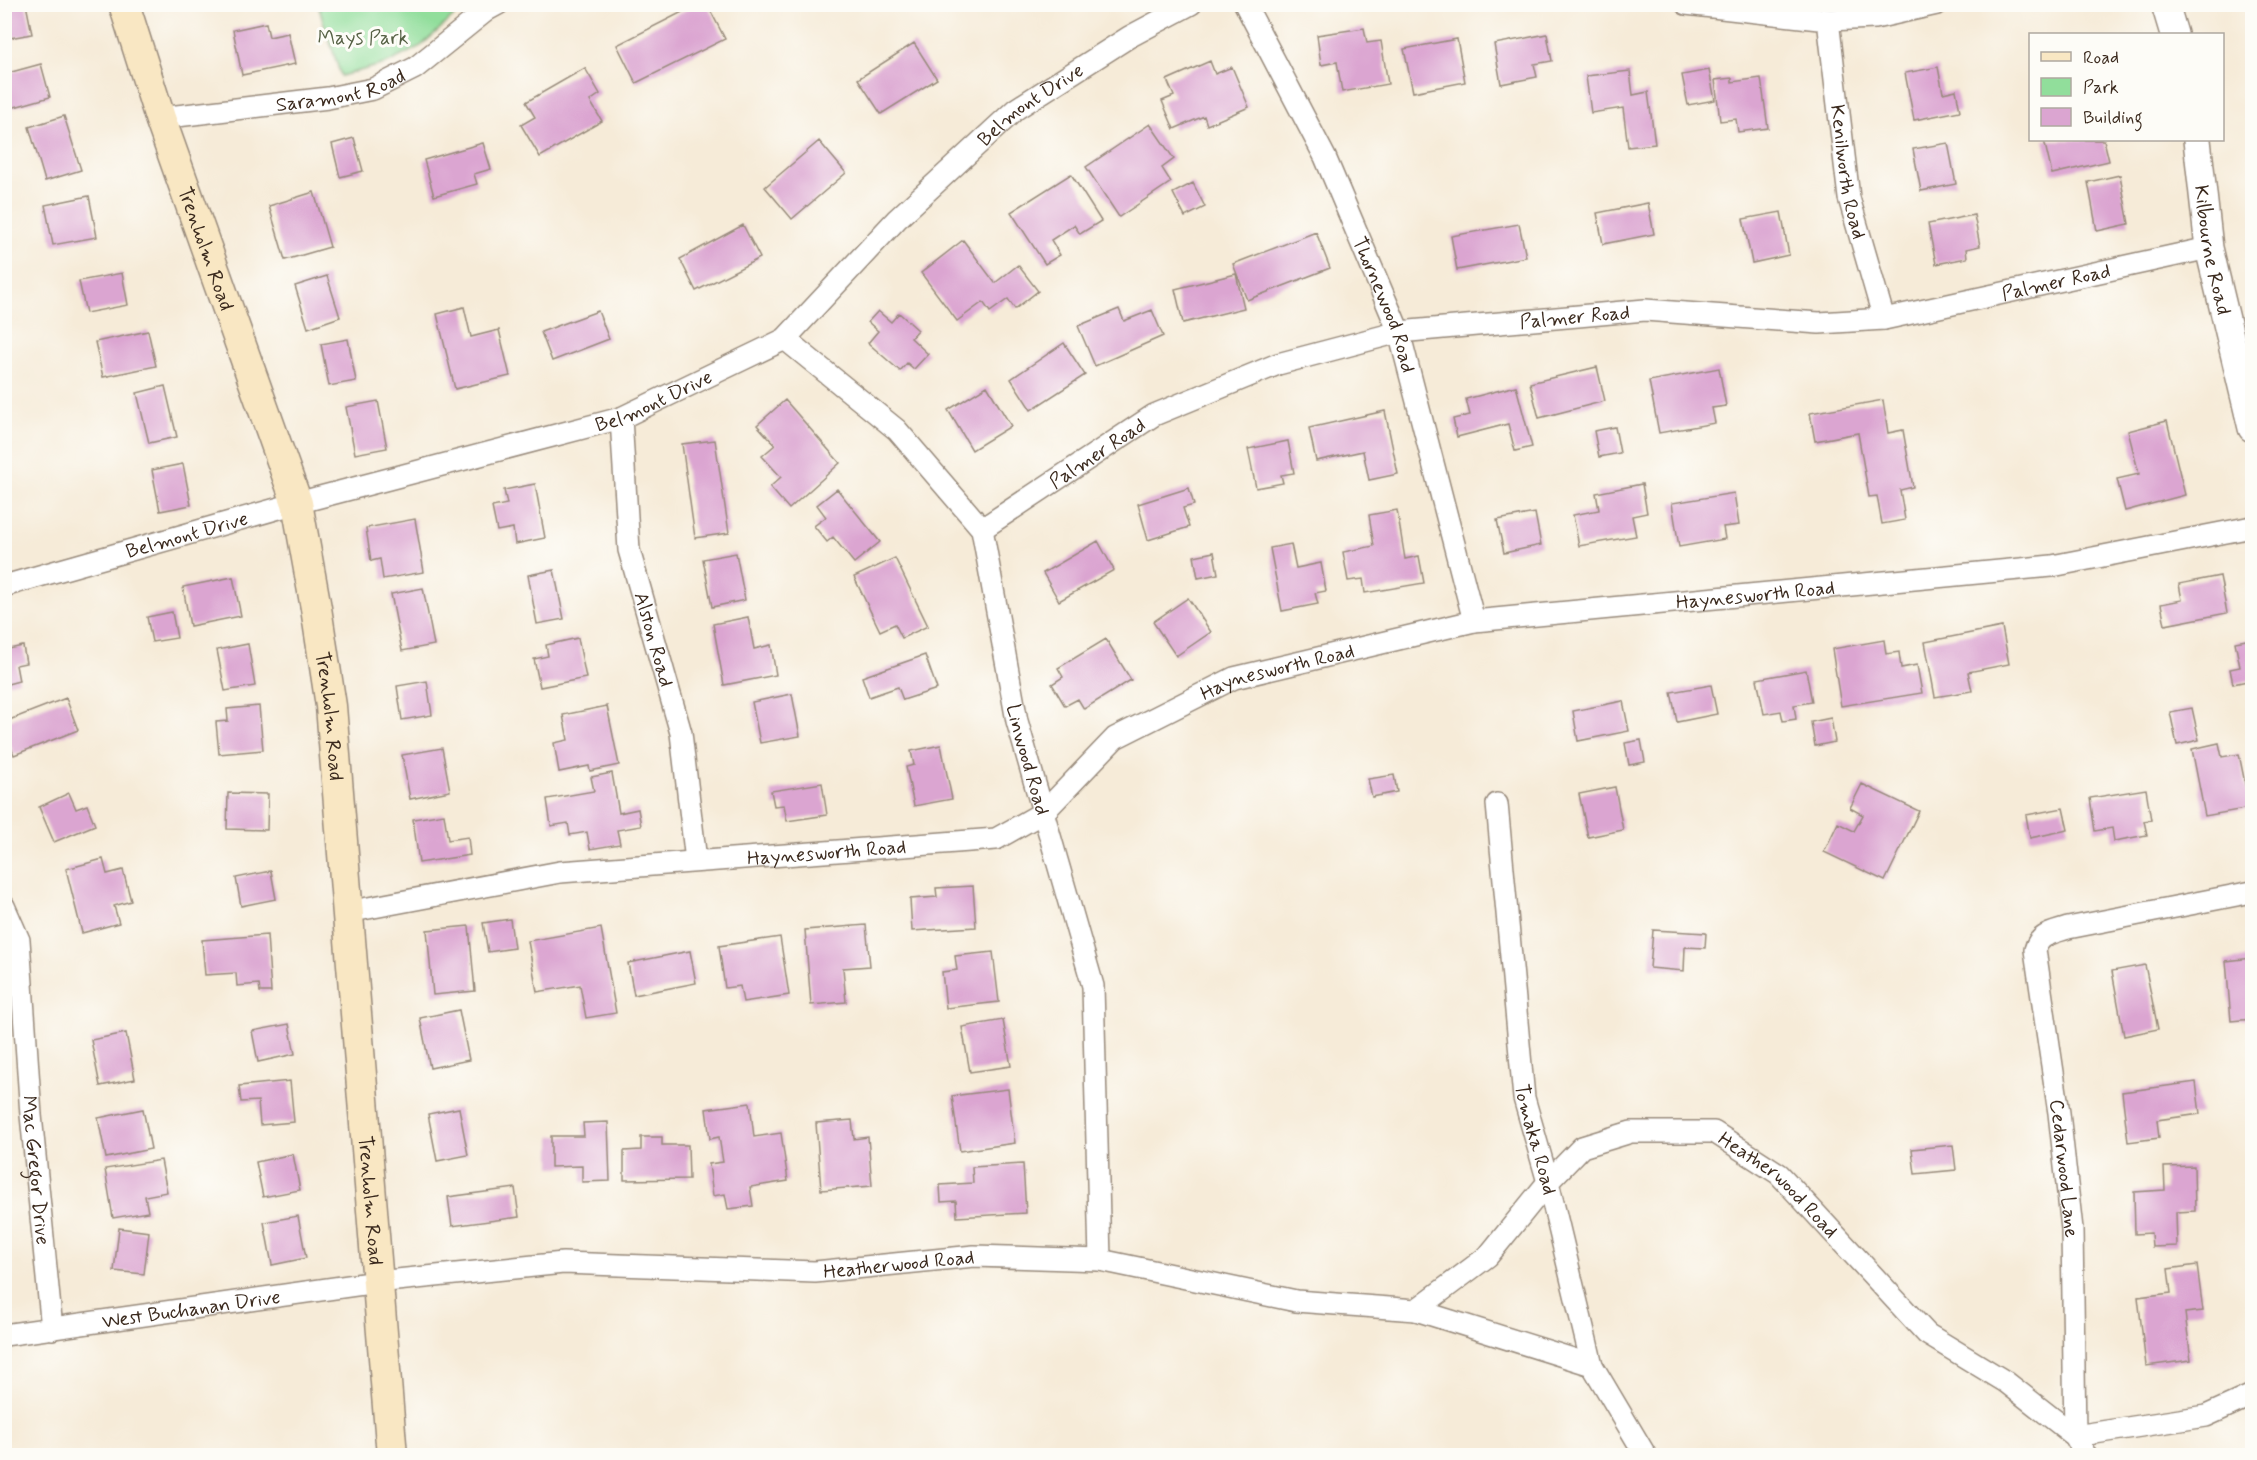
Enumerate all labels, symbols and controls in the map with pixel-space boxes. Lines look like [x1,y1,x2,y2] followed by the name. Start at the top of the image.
[317,25,409,52] park label: Mays Park
[2029,33,2224,141] legend
[2083,46,2119,70] text: Road
[972,57,1089,153] street label: Belmont Drive
[275,63,410,119] street label: Saramont Road
[2083,76,2119,100] text: Park
[1823,103,1872,242] street label: Kenilworth Road
[2083,106,2143,132] text: Building
[171,183,239,315] street label: Trenholm Road
[2187,184,2236,318] street label: Kilbourne Road
[1345,233,1421,376] street label: Thornewood Road
[1999,258,2113,308] street label: Palmer Road
[1518,299,1631,336] street label: Palmer Road
[592,364,717,439] street label: Belmont Drive
[1044,412,1151,496] street label: Palmer Road
[123,506,251,566] street label: Belmont Drive
[1675,575,1836,617] street label: Haynesworth Road
[627,589,679,690] street label: Alston Road
[1196,638,1357,708] street label: Haynesworth Road
[308,650,349,782] street label: Trenholm Road
[999,702,1055,818] street label: Linwood Road
[746,834,907,873] street label: Haynesworth Road
[1508,1083,1563,1198] street label: Tomaka Road
[15,1095,56,1246] street label: Mac Gregor Drive
[2042,1097,2084,1238] street label: Cedarwood Lane
[1712,1126,1844,1245] street label: Heatherwood Road
[351,1135,388,1266] street label: Trenholm Road
[822,1244,976,1286] street label: Heatherwood Road
[100,1284,282,1336] street label: West Buchanan Drive

